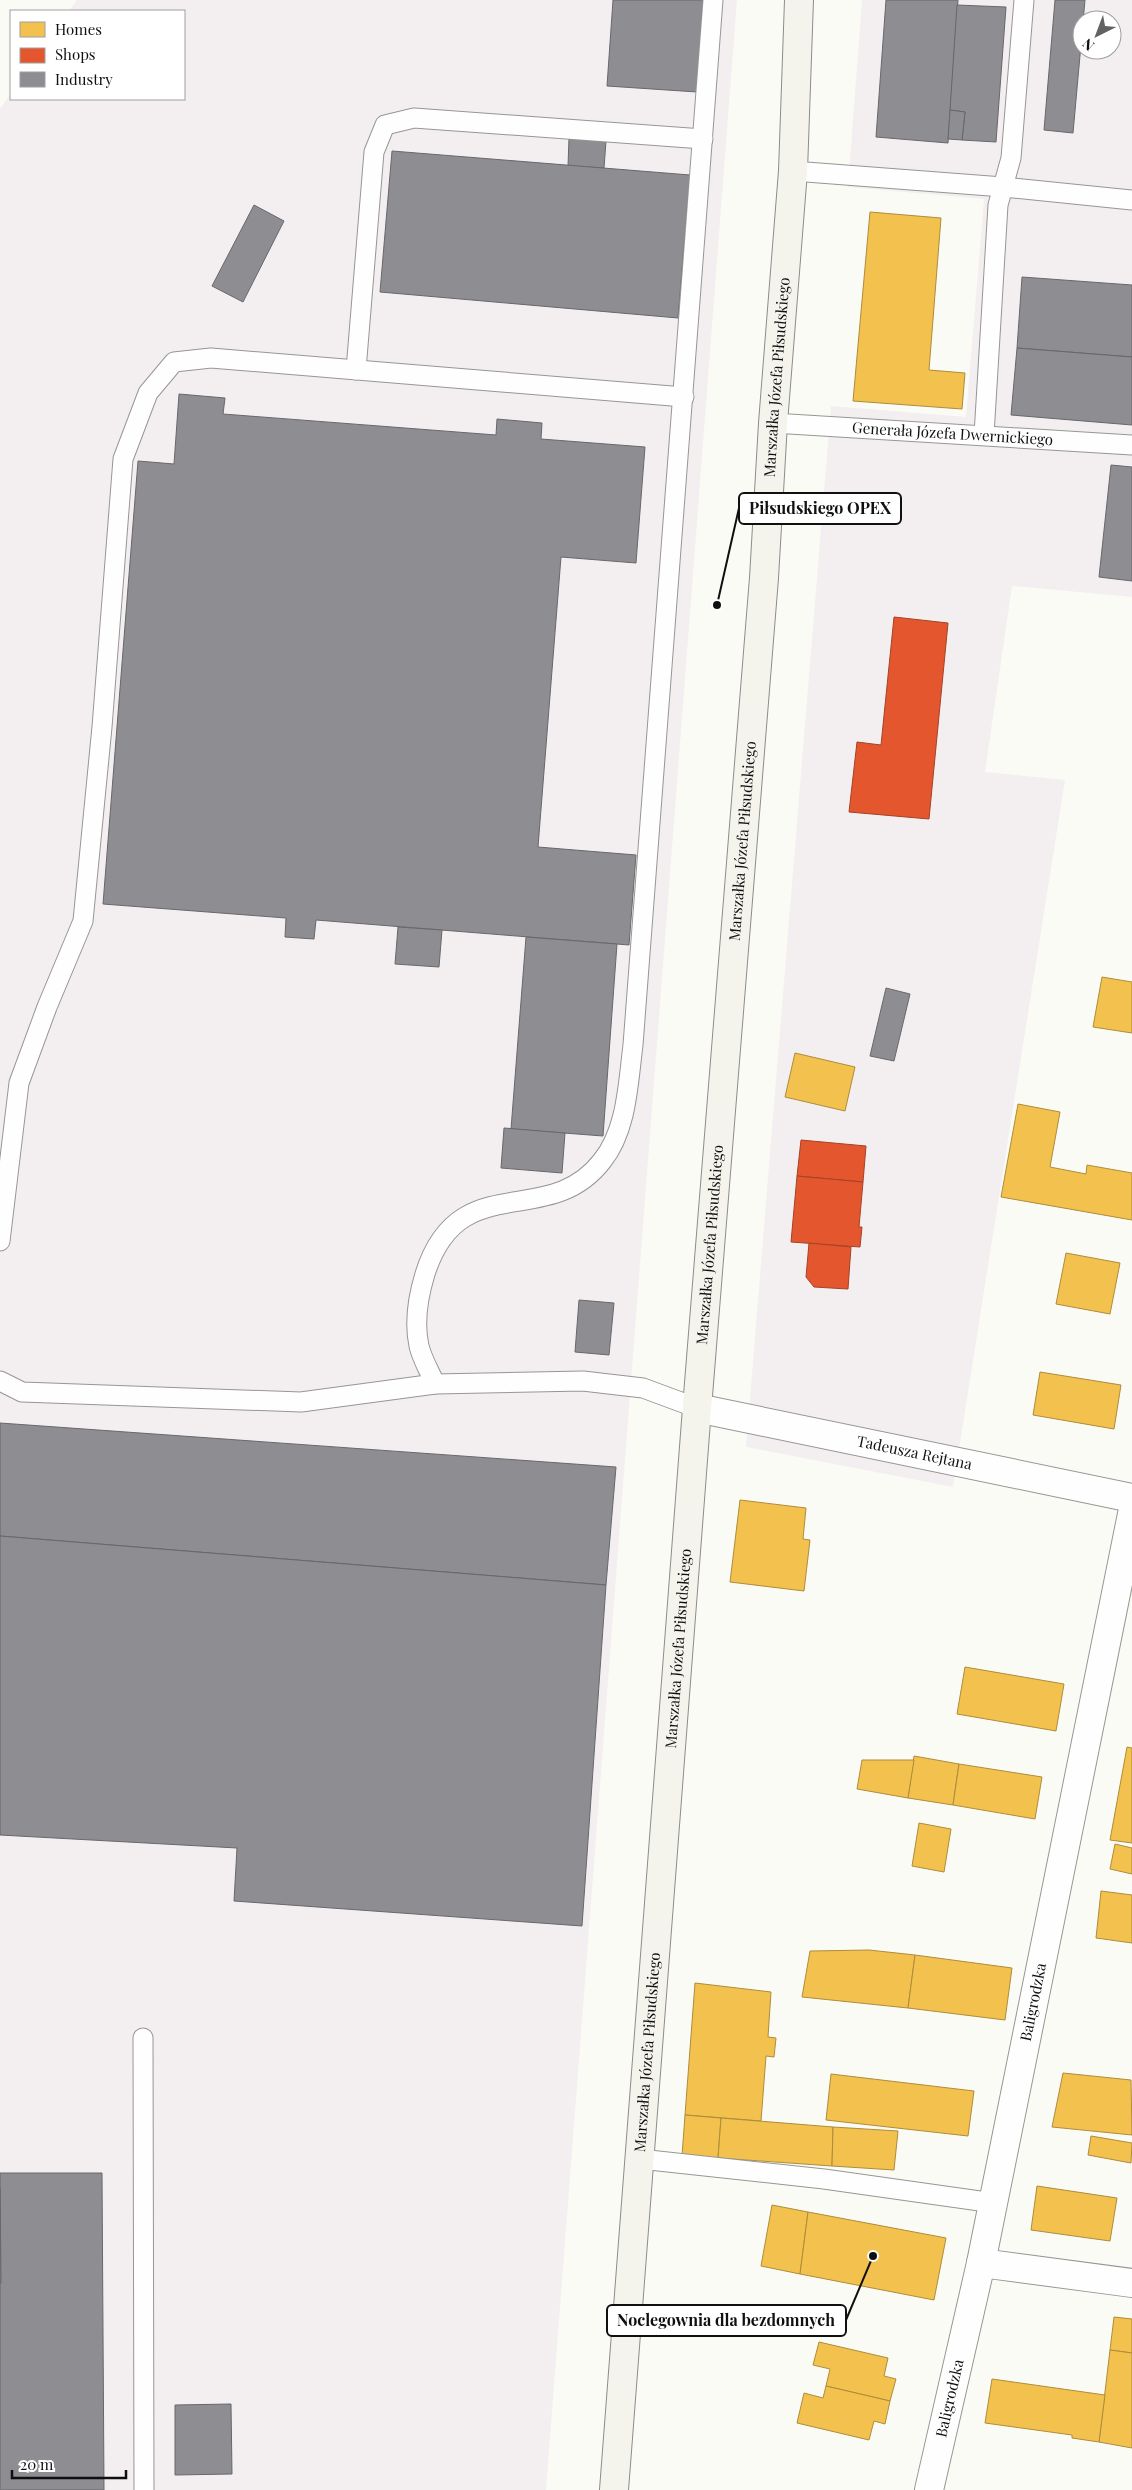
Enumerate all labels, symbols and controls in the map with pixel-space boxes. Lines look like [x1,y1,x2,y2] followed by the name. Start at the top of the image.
[10,10,185,100] legend
[1072,10,1122,60] north arrow
[55,19,102,39] text: Homes
[1078,35,1098,55] text: N
[55,44,96,64] text: Shops
[55,69,113,89] text: Industry
[759,277,794,478] street label: Marszałka Józefa Piłsudskiego
[852,417,1054,449] street label: Generała Józefa Dwernickiego
[739,493,901,524] callout: Piłsudskiego OPEX
[749,497,892,518] text: Piłsudskiego OPEX
[724,740,760,942] street label: Marszałka Józefa Piłsudskiego
[691,1144,727,1345] street label: Marszałka Józefa Piłsudskiego
[855,1430,974,1474] street label: Tadeusza Rejtana
[660,1548,695,1749] street label: Marszałka Józefa Piłsudskiego
[629,1952,664,2153] street label: Marszałka Józefa Piłsudskiego
[1015,1960,1050,2043] street label: Baligrodzka
[607,2305,846,2336] callout: Noclegownia dla bezdomnych
[617,2309,835,2330] text: Noclegownia dla bezdomnych
[930,2357,968,2439] street label: Baligrodzka
[12,2448,126,2480] scale bar
[20,2454,54,2474] text: 20 m

